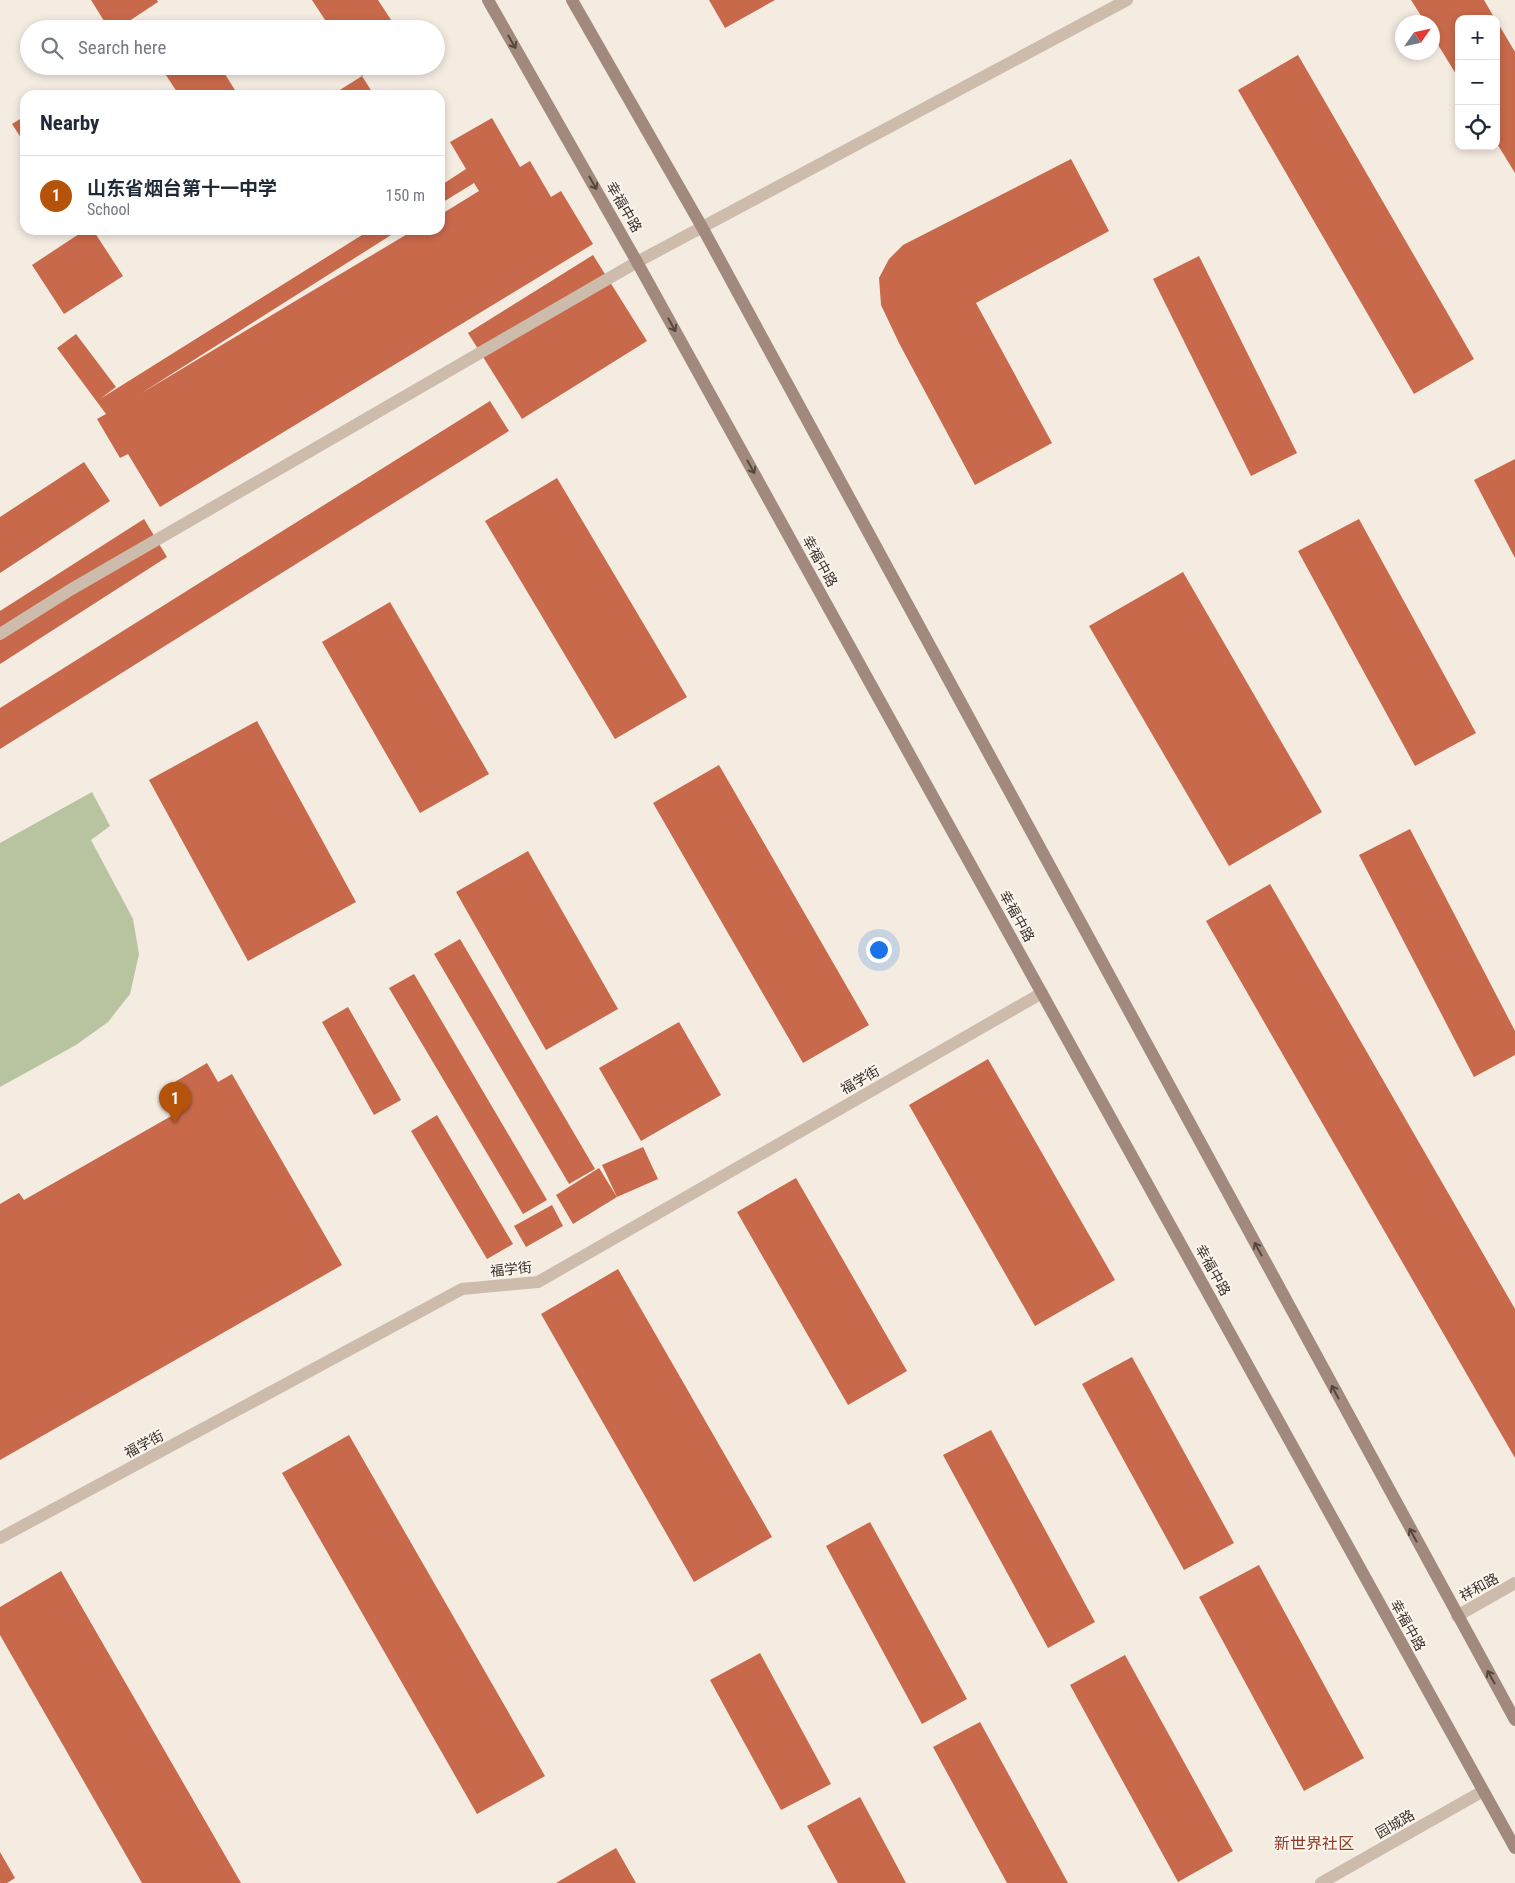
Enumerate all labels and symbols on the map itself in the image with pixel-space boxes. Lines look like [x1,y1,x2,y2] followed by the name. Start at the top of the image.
[1395,15,1440,60] north arrow
[507,35,517,50] one-way arrow
[588,176,598,190] one-way arrow
[603,179,645,235] street label: 幸福中路
[668,317,678,332] one-way arrow
[746,460,756,475] one-way arrow
[799,533,841,589] street label: 幸福中路
[996,888,1038,944] street label: 幸福中路
[866,937,892,963] your location
[838,1063,882,1097] street label: 福学街
[159,1082,191,1123] pin: 1
[1192,1242,1234,1298] street label: 幸福中路
[1252,1243,1262,1257] one-way arrow
[489,1259,533,1279] street label: 福学街
[1330,1385,1339,1400] one-way arrow
[122,1427,166,1461] street label: 福学街
[1408,1528,1417,1543] one-way arrow
[1457,1570,1501,1604] street label: 祥和路
[1387,1597,1429,1653] street label: 幸福中路
[1486,1670,1496,1685] one-way arrow
[1373,1807,1417,1841] street label: 园城路
[1274,1834,1354,1853] district label: 新世界社区

